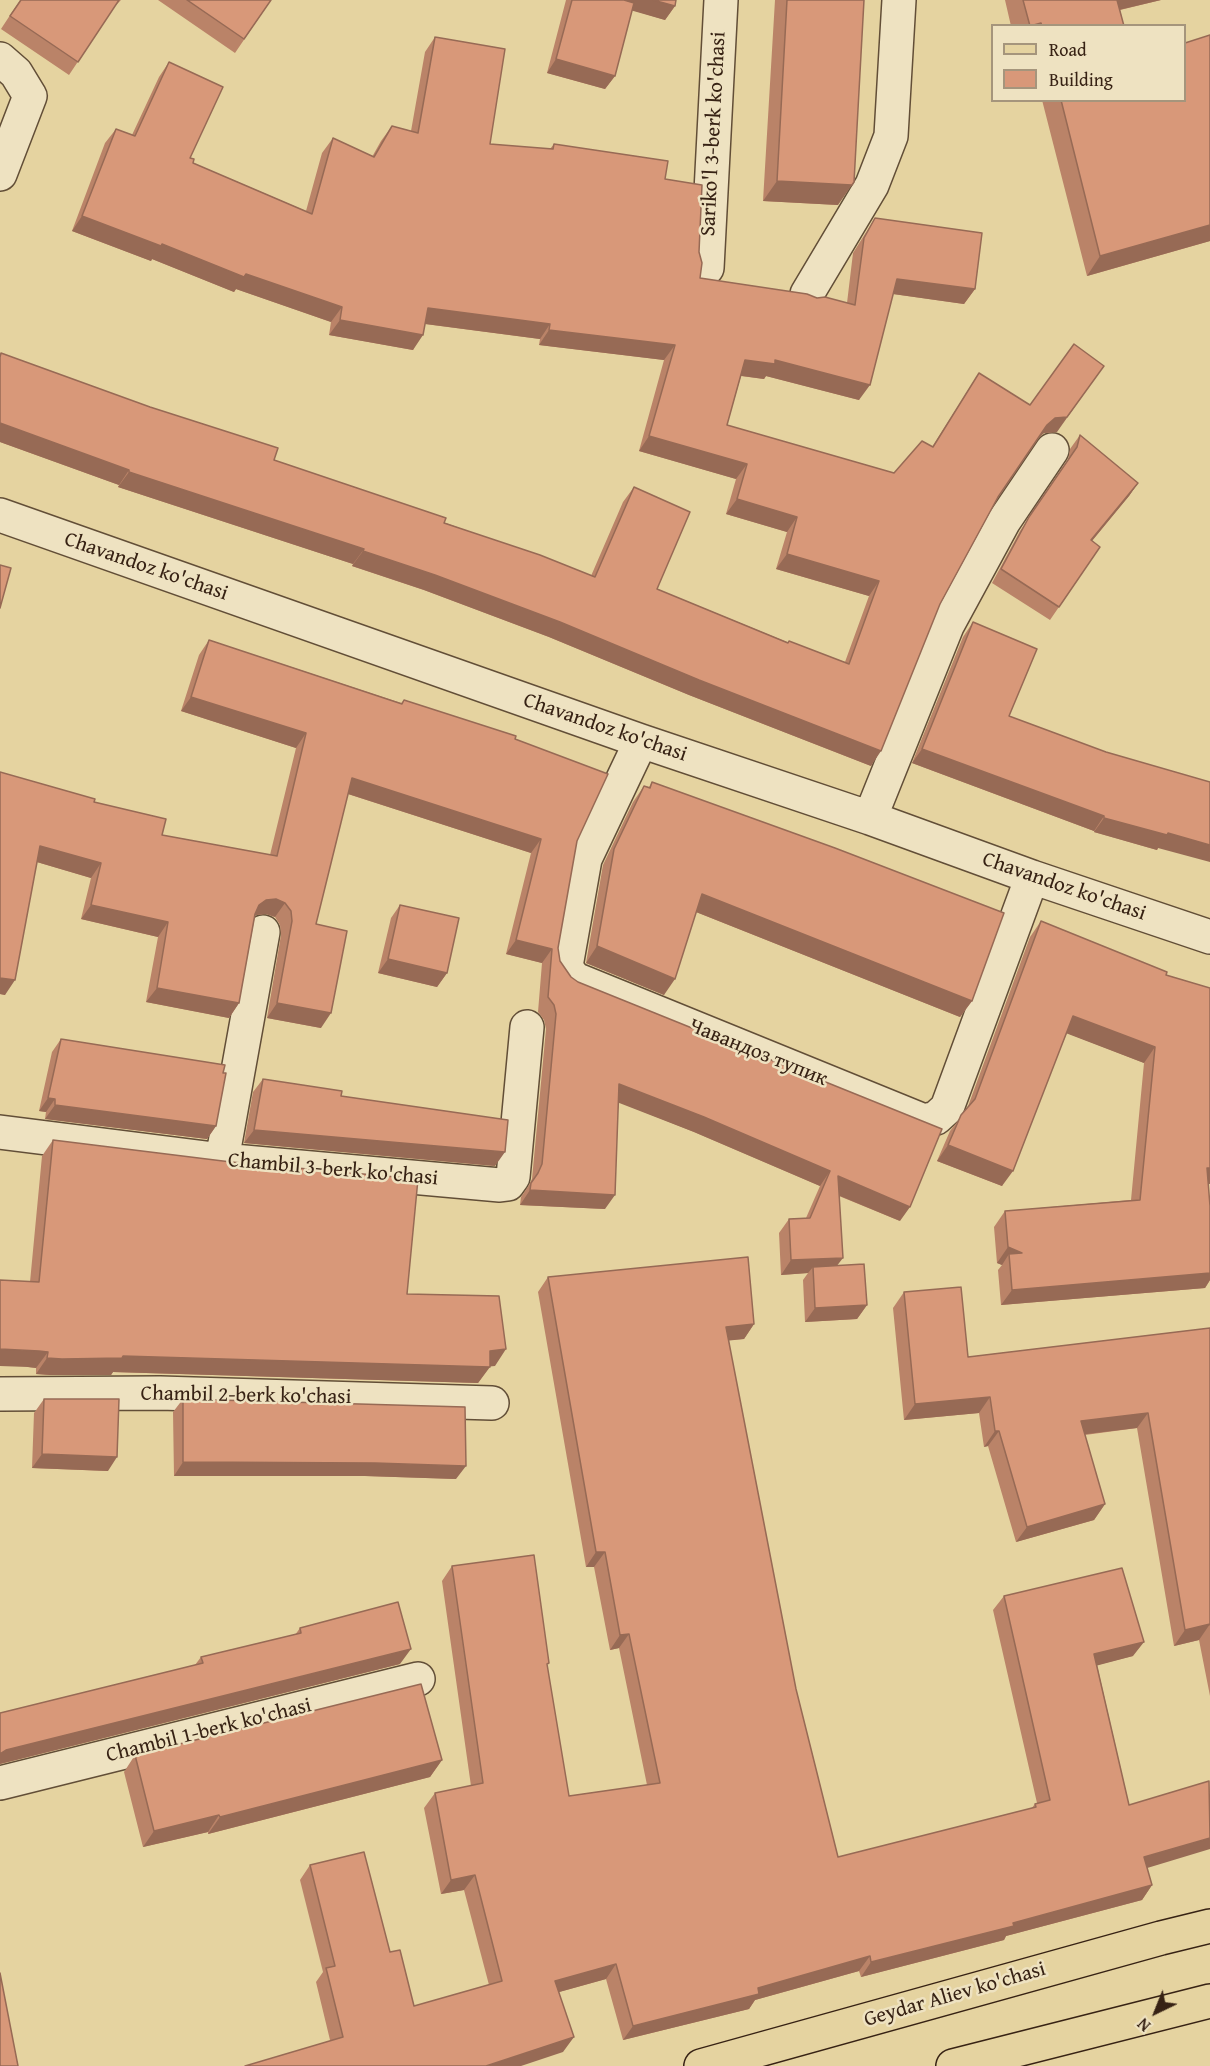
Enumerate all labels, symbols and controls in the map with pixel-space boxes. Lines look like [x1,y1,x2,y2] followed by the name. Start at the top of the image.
[991,24,1186,102] legend
[696,31,732,237] street label: Sariko'l 3-berk ko'chasi
[1049,36,1087,63] text: Road
[1049,66,1113,93] text: Building
[61,527,231,607] street label: Chavandoz ko'chasi
[520,688,690,768] street label: Chavandoz ko'chasi
[979,847,1149,927] street label: Chavandoz ko'chasi
[685,1014,831,1092] street label: Чавандоз тупик
[227,1148,439,1192] street label: Chambil 3-berk ko'chasi
[140,1382,352,1410] street label: Chambil 2-berk ko'chasi
[104,1693,314,1769] street label: Chambil 1-berk ko'chasi
[861,1957,1049,2033] street label: Geydar Aliev ko'chasi
[1126,1982,1186,2042] north arrow
[1132,2013,1156,2038] text: N

